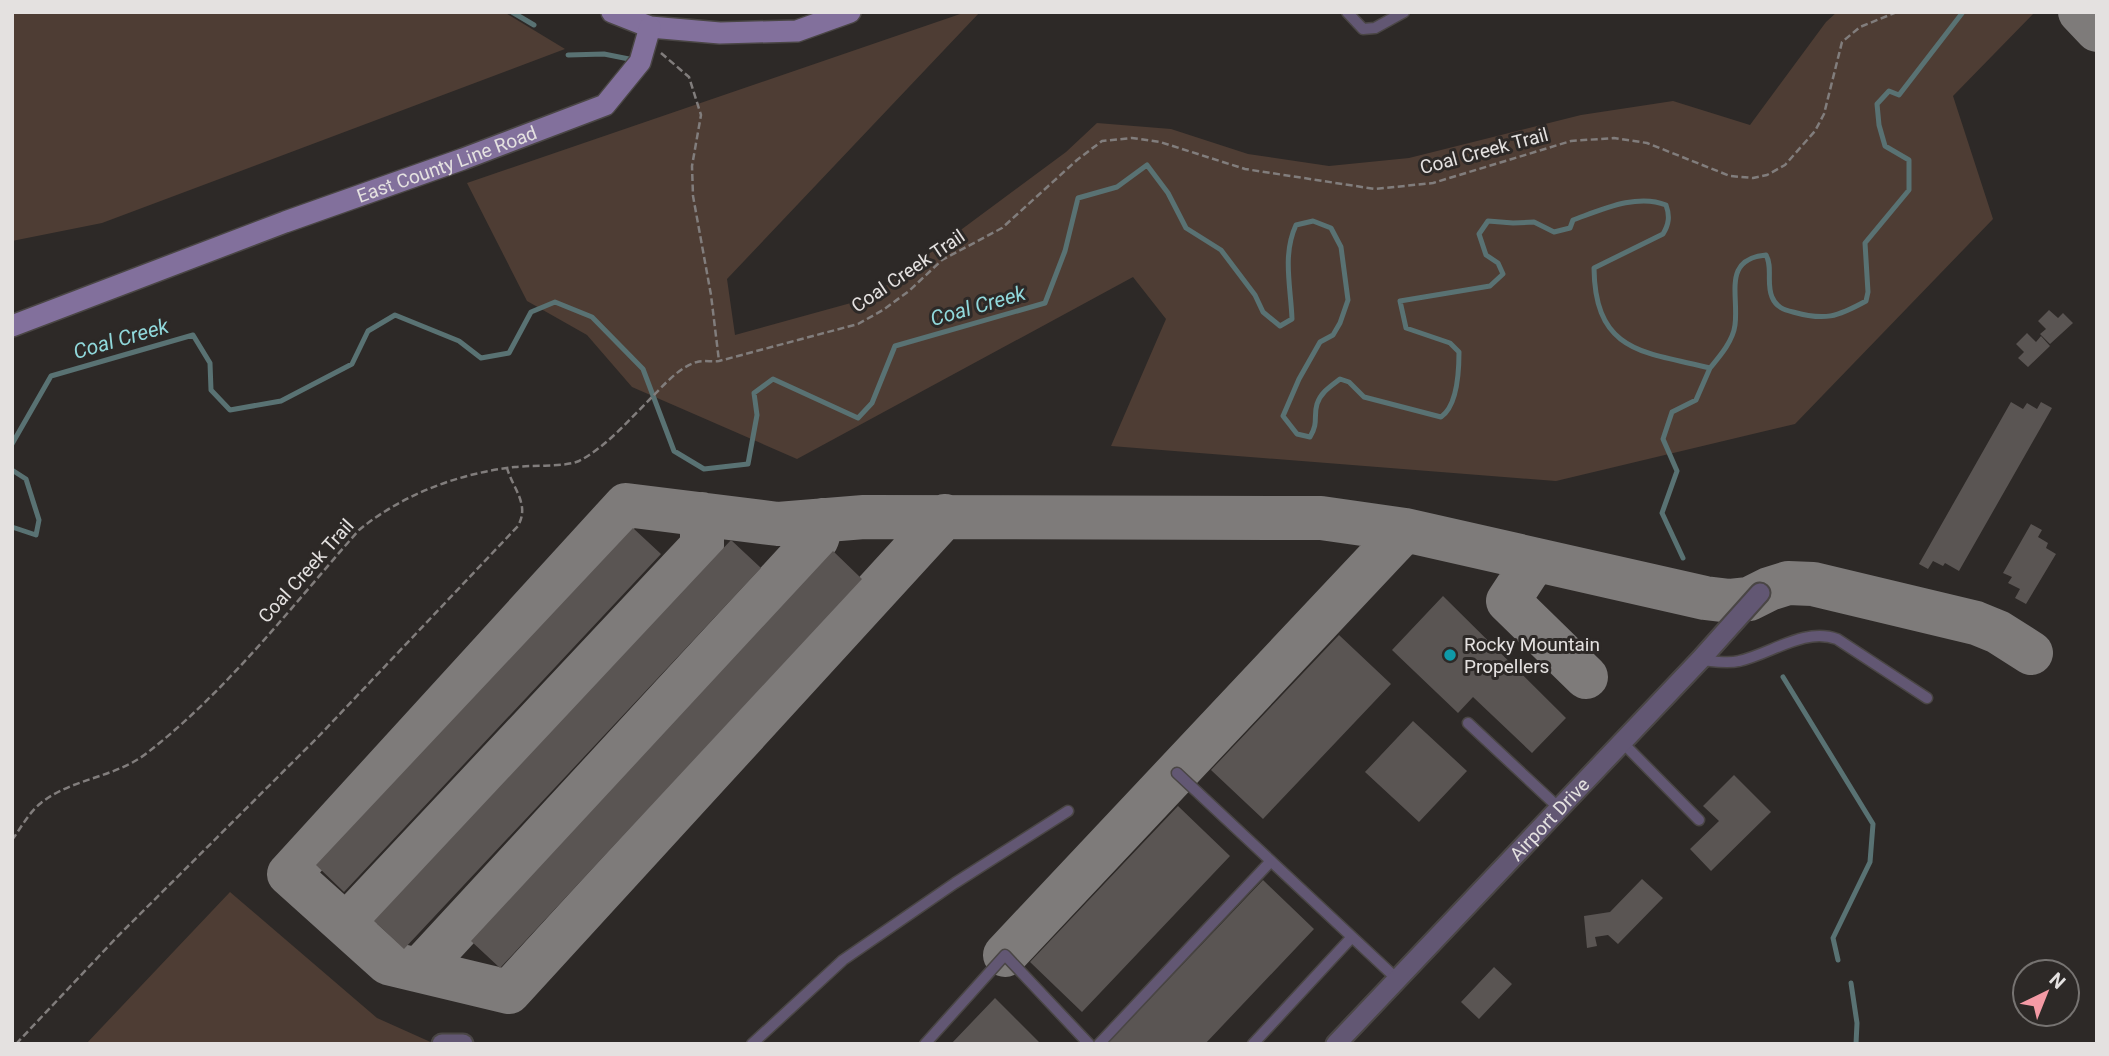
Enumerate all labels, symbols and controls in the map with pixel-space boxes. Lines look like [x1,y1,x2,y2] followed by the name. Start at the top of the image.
[354,121,540,207] street label: East County Line Road
[1417,123,1551,179] street label: Coal Creek Trail
[847,225,969,317] street label: Coal Creek Trail
[928,281,1029,331] water label: Coal Creek
[71,314,172,364] water label: Coal Creek
[253,514,359,628] street label: Coal Creek Trail
[1464,633,1600,678] place label: Rocky Mountain Propellers
[1442,647,1458,663] marker: Rocky Mountain Propellers
[1505,773,1594,865] street label: Airport Drive
[2011,958,2081,1028] north arrow
[2045,968,2070,994] text: N

